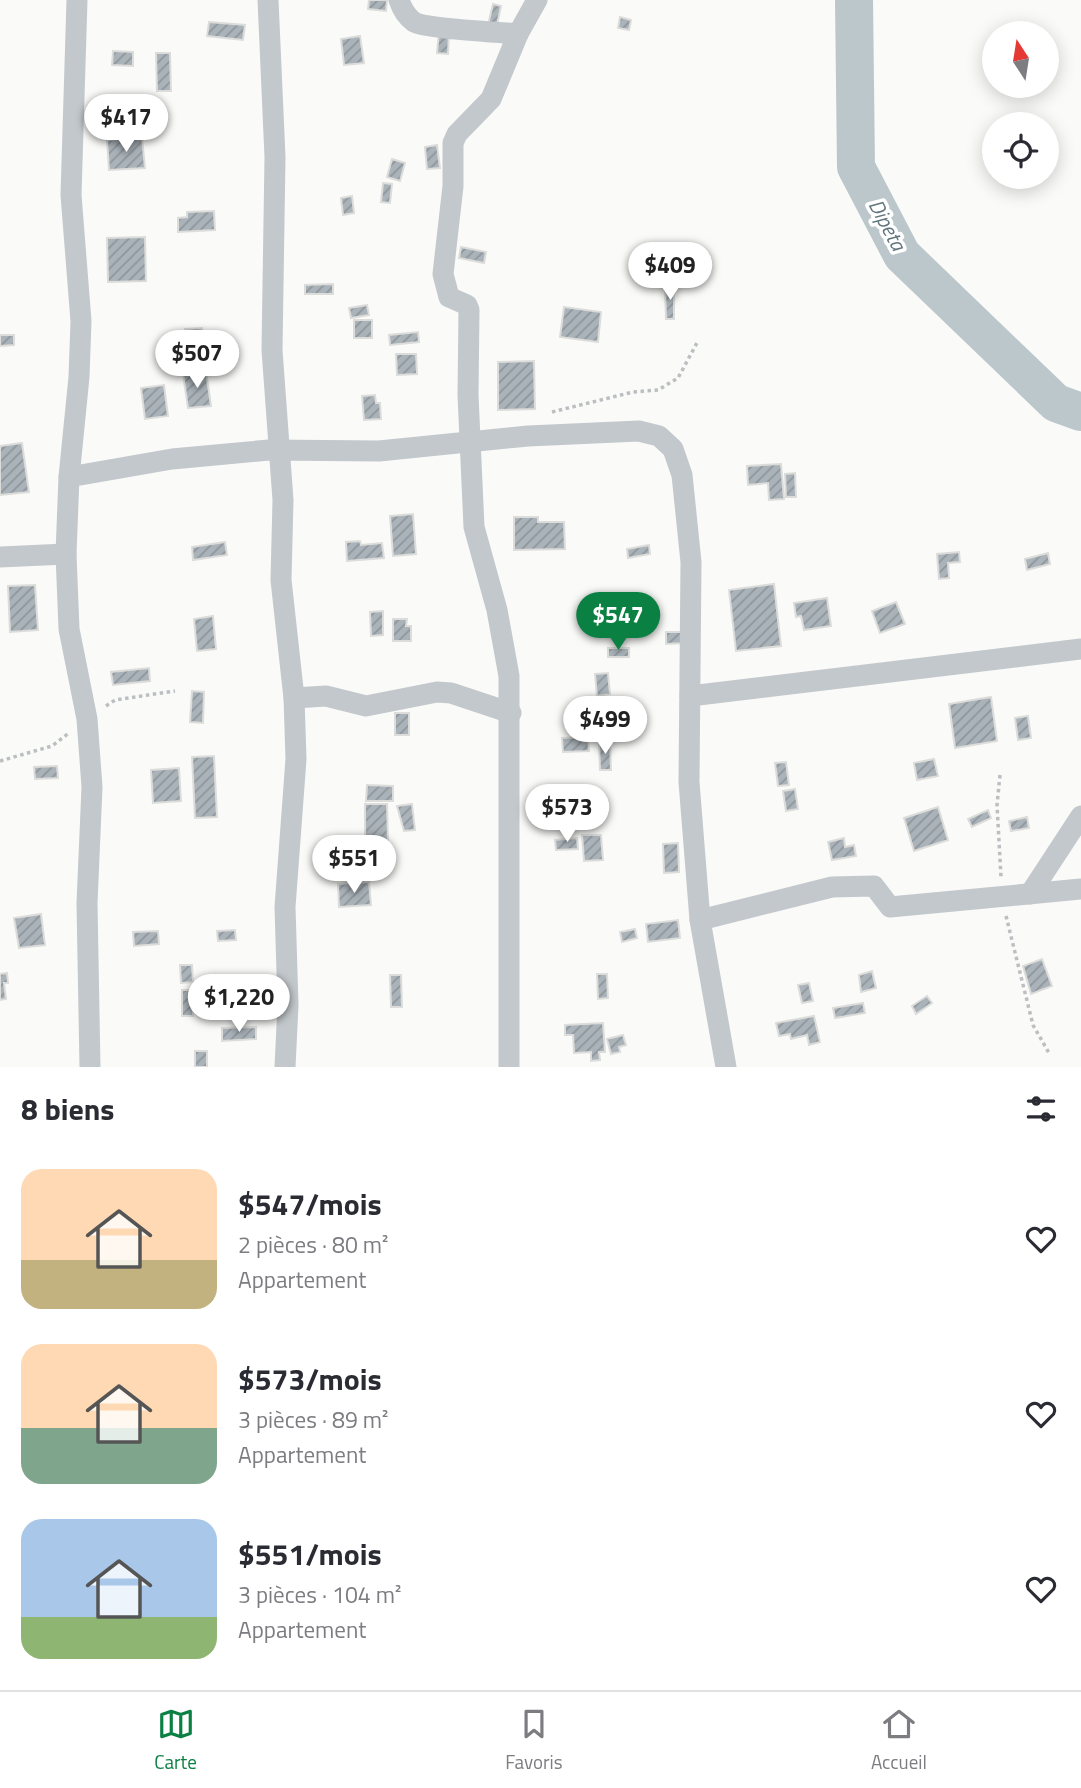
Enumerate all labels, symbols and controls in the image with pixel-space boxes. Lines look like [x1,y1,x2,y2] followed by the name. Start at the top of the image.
[982,21,1059,98] north arrow
[982,21,1059,189] map controls
[85,94,167,154] pin: $417
[100,99,152,134] text: $417
[982,112,1059,189] button: locate
[861,193,915,257] water label: Dipeta
[629,243,711,302] pin: $409
[644,247,696,282] text: $409
[156,330,238,390] pin: $507
[171,335,223,370] text: $507
[577,592,659,652] pin: $547
[592,597,644,632] text: $547
[564,696,646,756] pin: $499
[579,701,631,736] text: $499
[526,784,608,844] pin: $573
[541,789,593,824] text: $573
[313,836,395,895] pin: $551
[328,840,380,875] text: $551
[182,974,296,1034] pin: $1,220
[204,979,274,1014] text: $1,220
[21,1086,115,1132] text: 8 biens
[1022,1090,1060,1128] icon: filters
[238,1181,382,1227] text: $547/mois
[77,1197,161,1281] icon: home
[1022,1220,1060,1258] icon: heart
[238,1227,389,1262] text: 2 pièces · 80 m²
[238,1262,366,1297] text: Appartement
[238,1356,382,1402] text: $573/mois
[77,1372,161,1456] icon: home
[1022,1395,1060,1433] icon: heart
[238,1402,389,1437] text: 3 pièces · 89 m²
[238,1437,366,1472] text: Appartement
[238,1531,382,1577] text: $551/mois
[77,1547,161,1631] icon: home
[1022,1570,1060,1608] icon: heart
[238,1577,401,1612] text: 3 pièces · 104 m²
[238,1612,366,1647] text: Appartement
[154,1705,197,1776] tab: Carte
[505,1705,563,1776] tab: Favoris
[871,1705,927,1776] tab: Accueil

